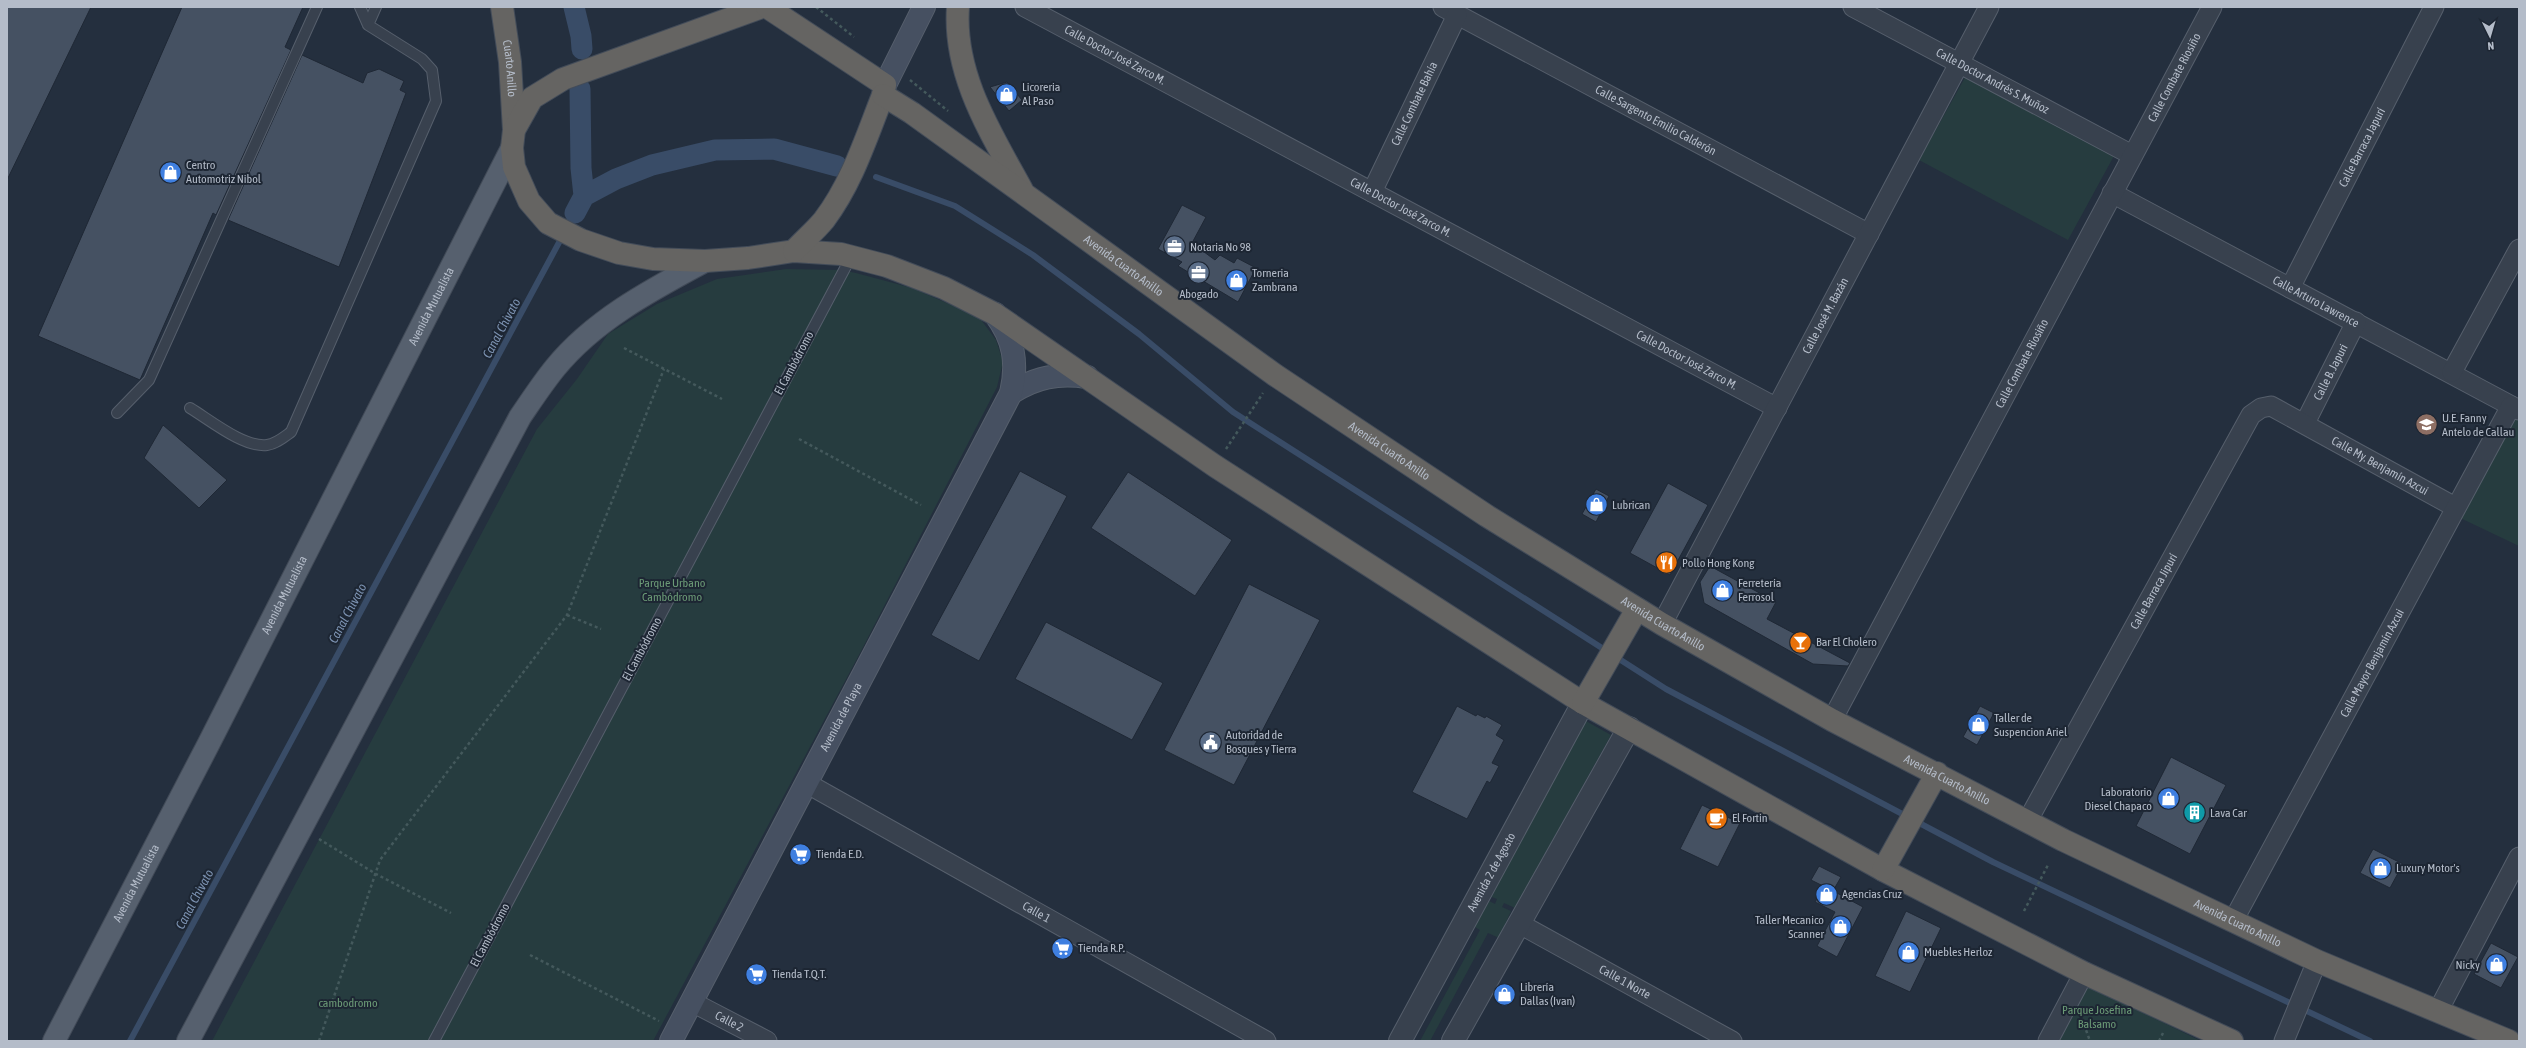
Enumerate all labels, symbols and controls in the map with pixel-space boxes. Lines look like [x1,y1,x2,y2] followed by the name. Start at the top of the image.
[2470,16,2510,56] north arrow
[1062,22,1168,88] street label: Calle Doctor José Zarco M.
[2145,30,2204,124] street label: Calle Combate Riosiño
[500,39,519,98] street label: Cuarto Anillo
[2487,40,2495,52] text: N
[1934,45,2052,117] street label: Calle Doctor Andrés S. Muñoz
[1388,59,1440,148] street label: Calle Combate Bahía
[1022,80,1060,108] place label: Licoreria Al Paso
[993,81,1019,107] shop icon: Licoreria Al Paso
[1593,82,1719,158] street label: Calle Sargento Emilio Calderón
[2336,105,2388,189] street label: Calle Barraca Japurí
[186,158,262,186] place label: Centro Automotriz Nibol
[158,159,184,185] shop icon: Centro Automotriz Nibol
[1348,175,1454,240] street label: Calle Doctor José Zarco M.
[1081,232,1166,299] street label: Avenida Cuarto Anillo
[1162,234,1188,260] office icon: Notaria No 98
[1190,240,1251,254] place label: Notaria No 98
[1186,260,1212,286] office icon: Abogado
[406,265,457,348] street label: Avenida Mutualista
[1252,266,1298,294] place label: Torneria Zambrana
[1224,267,1250,293] shop icon: Torneria Zambrana
[2270,273,2361,330] street label: Calle Arturo Lawrence
[1800,275,1851,356] street label: Calle José M. Bazán
[1179,287,1219,301] place label: Abogado
[479,296,523,361] water label: Canal Chivato
[1993,316,2052,410] street label: Calle Combate Riosiño
[1634,327,1740,393] street label: Calle Doctor José Zarco M.
[771,328,817,397] street label: El Cambódromo
[2311,342,2351,403] street label: Calle B. Japuri
[2442,411,2515,439] place label: U.E. Fanny Antelo de Callau
[2413,412,2439,438] school or university icon: U.E. Fanny Antelo de Callau
[1346,419,1433,483] street label: Avenida Cuarto Anillo
[2329,434,2431,498] street label: Calle My. Benjamín Azcui
[1583,492,1609,518] shop icon: Lubrican
[1612,498,1650,512] place label: Lubrican
[1653,550,1679,576] restaurant icon: Pollo Hong Kong
[2127,551,2180,632] street label: Calle Barraca Jipurí
[259,554,310,636] street label: Avenida Mutualista
[1682,556,1755,570] place label: Pollo Hong Kong
[639,576,706,604] park label: Parque Urbano Cambódromo
[1738,576,1781,604] place label: Ferretería Ferrosol
[1710,577,1736,603] shop icon: Ferretería Ferrosol
[325,581,369,646] water label: Canal Chivato
[1619,594,1708,654] street label: Avenida Cuarto Anillo
[2337,607,2407,720] street label: Calle Mayor Benjamín Azcui
[619,614,665,683] street label: El Cambódromo
[1787,629,1813,655] bar icon: Bar El Cholero
[1816,635,1877,649] place label: Bar El Cholero
[817,680,865,754] street label: Avenida de Playa
[1994,711,2068,739] place label: Taller de Suspencion Ariel
[1966,712,1992,738] shop icon: Taller de Suspencion Ariel
[1226,728,1297,756] place label: Autoridad de Bosques y Tierra
[1197,729,1223,755] public building icon: Autoridad de Bosques y Tierra
[1902,752,1993,808] street label: Avenida Cuarto Anillo
[2084,785,2152,813] place label: Laboratorio Diesel Chapaco
[2155,786,2181,812] shop icon: Laboratorio Diesel Chapaco
[2182,800,2208,826] building icon: Lava Car
[1704,805,1730,831] cafe icon: El Fortin
[2210,806,2247,820] place label: Lava Car
[1732,811,1768,825] place label: El Fortin
[1464,830,1519,914] street label: Avenida 2 de Agosto
[787,841,813,867] supermarket icon: Tienda E.D.
[110,842,162,924] street label: Avenida Mutualista
[816,847,864,861] place label: Tienda E.D.
[2368,855,2394,881] shop icon: Luxury Motor's
[2396,861,2460,875] place label: Luxury Motor's
[172,867,216,932] water label: Canal Chivato
[1813,881,1839,907] shop icon: Agencias Cruz
[1842,887,1902,901] place label: Agencias Cruz
[2192,896,2284,950] street label: Avenida Cuarto Anillo
[1020,899,1053,926] street label: Calle 1
[467,900,513,969] street label: El Cambódromo
[1755,913,1824,941] place label: Taller Mecanico Scanner
[1827,914,1853,940] shop icon: Taller Mecanico Scanner
[1049,935,1075,961] supermarket icon: Tienda R.P.
[1895,939,1921,965] shop icon: Muebles Herloz
[1078,941,1125,955] place label: Tienda R.P.
[1924,945,1993,959] place label: Muebles Herloz
[2483,952,2509,978] shop icon: Nicky
[2455,958,2480,972] place label: Nicky
[744,961,770,987] supermarket icon: Tienda T.Q.T.
[1597,962,1653,1002] street label: Calle 1 Norte
[772,967,826,981] place label: Tienda T.Q.T.
[1520,980,1575,1008] place label: Librería Dallas (Ivan)
[1492,981,1518,1007] shop icon: Librería Dallas (Ivan)
[318,996,378,1010] park label: cambodromo
[2062,1003,2132,1031] park label: Parque Josefina Balsamo
[713,1008,746,1035] street label: Calle 2

